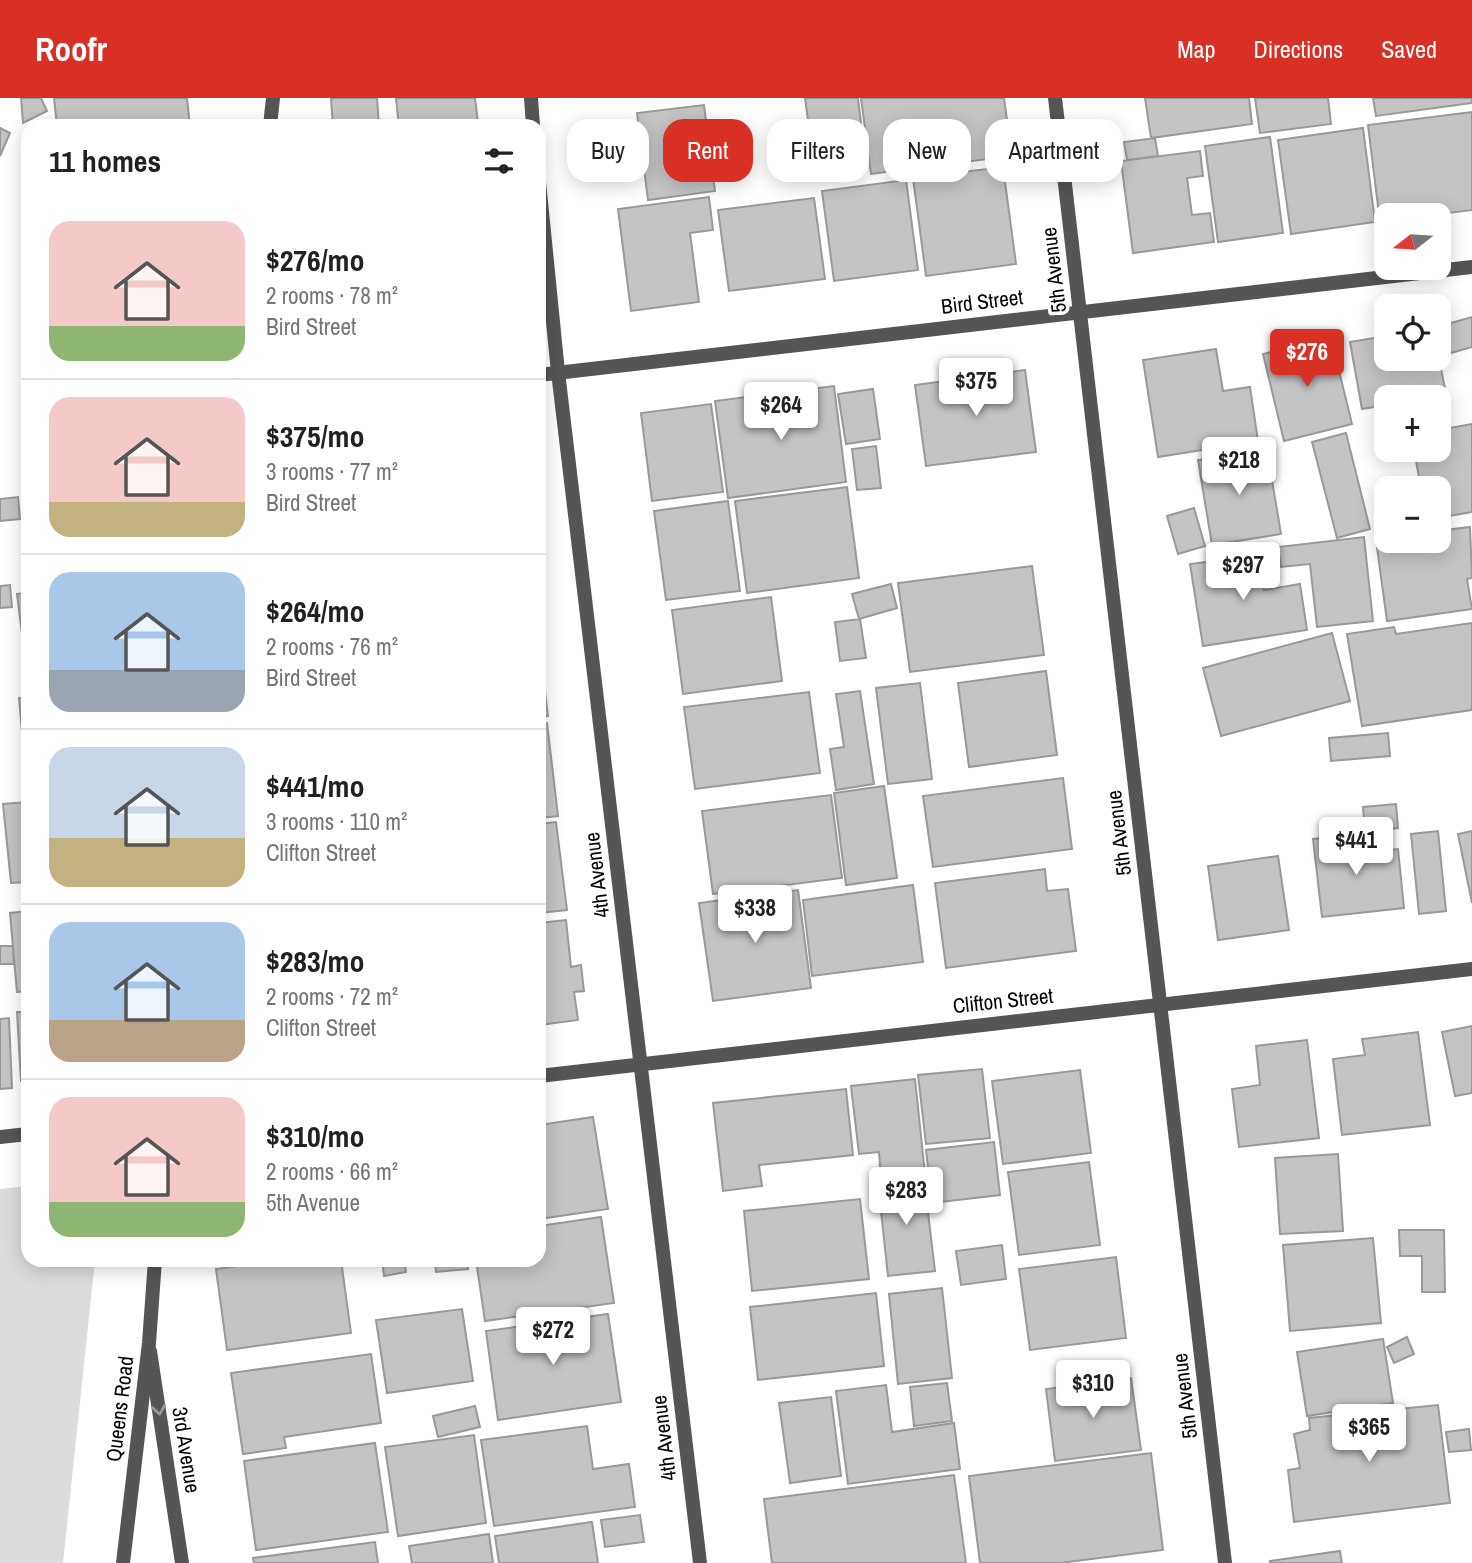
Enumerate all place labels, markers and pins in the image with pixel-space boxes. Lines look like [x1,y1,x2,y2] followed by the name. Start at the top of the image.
[1266,330,1348,389] pin: $276
[935,358,1017,418] pin: $375
[740,382,822,442] pin: $264
[1198,438,1280,497] pin: $218
[1202,542,1284,602] pin: $297
[1315,818,1397,877] pin: $441
[714,886,796,945] pin: $338
[865,1168,947,1227] pin: $283
[512,1308,594,1367] pin: $272
[1052,1360,1134,1420] pin: $310
[1328,1404,1410,1464] pin: $365

